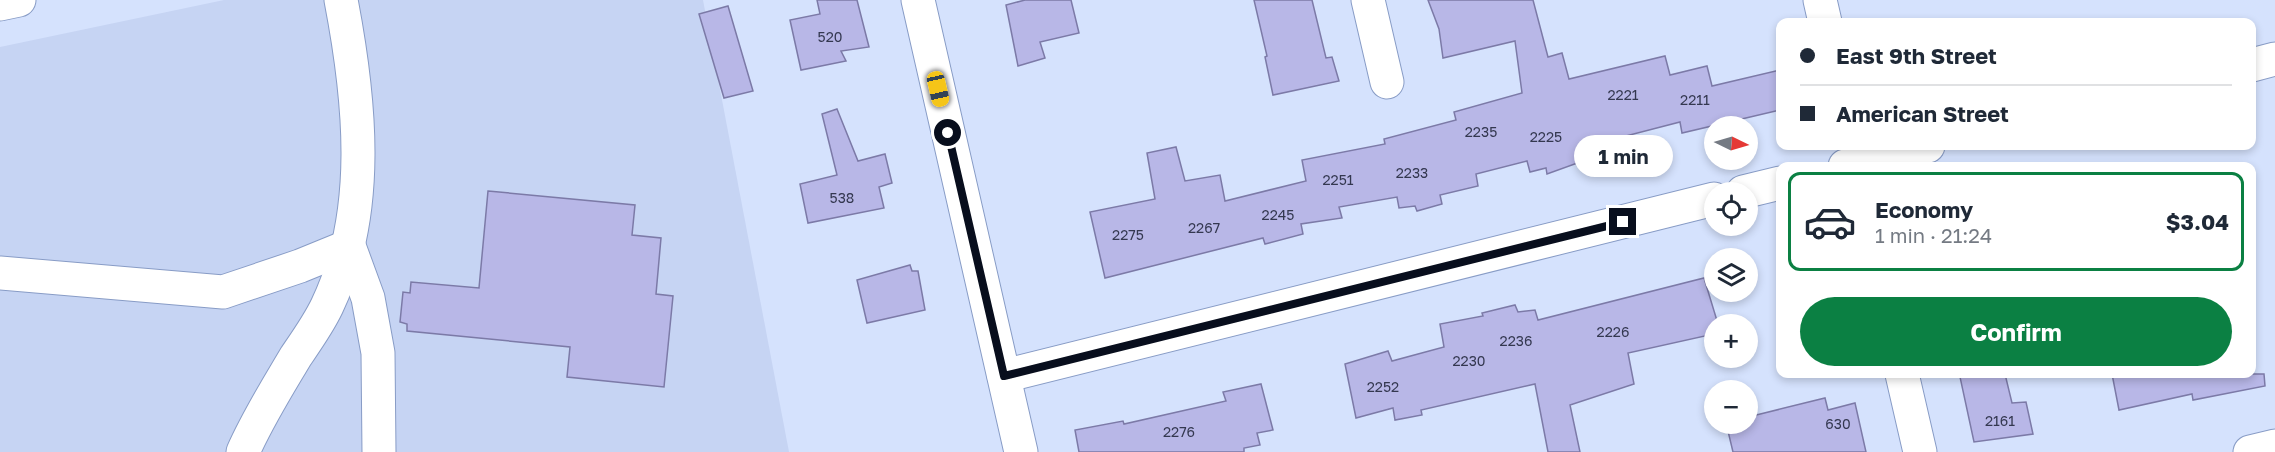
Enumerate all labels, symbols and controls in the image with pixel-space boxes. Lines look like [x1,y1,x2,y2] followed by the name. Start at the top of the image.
[818,28,842,45] house number: 520
[1836,42,1997,69] text: East 9th Street
[925,69,951,109] car
[1607,86,1639,103] house number: 2221
[1680,91,1710,108] house number: 2211
[1836,100,2009,127] text: American Street
[1704,116,1758,170] north arrow
[1704,116,1758,434] map controls
[934,119,961,146] route start
[1465,123,1497,140] house number: 2235
[1530,128,1562,145] house number: 2225
[1574,135,1672,177] callout: 1 min
[1598,144,1649,168] text: 1 min
[1396,164,1428,181] house number: 2233
[1322,171,1354,188] house number: 2251
[1704,182,1758,236] button: locate
[830,189,854,206] house number: 538
[1803,195,1857,249] icon: car
[1875,196,1973,223] text: Economy
[1262,206,1294,223] house number: 2245
[1609,208,1636,235] route end
[2166,208,2229,235] text: $3.04
[1188,219,1220,236] house number: 2267
[1875,223,1992,247] text: 1 min · 21:24
[1112,226,1144,243] house number: 2275
[1704,248,1758,302] button: layers
[1800,297,2232,366] button: Confirm
[1704,314,1758,368] button: +
[1597,323,1629,340] house number: 2226
[1500,332,1532,349] house number: 2236
[1452,352,1486,369] house number: 2230
[1367,378,1399,395] house number: 2252
[1704,380,1758,434] button: −
[1985,412,2015,429] house number: 2161
[1825,415,1851,432] house number: 630
[1163,423,1195,440] house number: 2276

